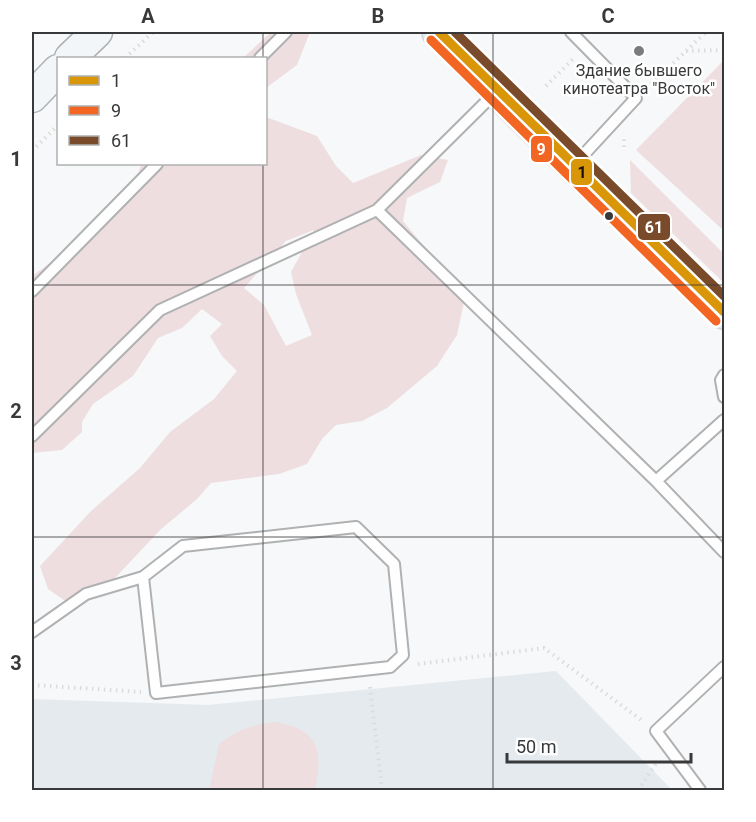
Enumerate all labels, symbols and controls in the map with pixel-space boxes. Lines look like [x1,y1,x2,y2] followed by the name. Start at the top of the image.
[141,4,155,28] text: A
[372,4,384,28] text: B
[601,4,615,28] text: C
[632,44,646,58] marker: Здание бывшего кинотеатра "Восток"
[57,57,267,165] legend
[563,61,715,98] place label: Здание бывшего кинотеатра "Восток"
[111,70,121,91] text: 1
[111,100,121,121] text: 9
[111,130,131,151] text: 61
[530,135,553,163] line badge: 9
[536,140,546,159] text: 9
[10,147,22,171] text: 1
[570,158,593,186] line badge: 1
[577,163,587,182] text: 1
[603,210,615,222] unlabelled marker
[637,213,671,241] line badge: 61
[645,218,663,237] text: 61
[10,399,22,423] text: 2
[10,651,22,675] text: 3
[507,726,692,764] scale bar
[516,736,556,757] text: 50 m

